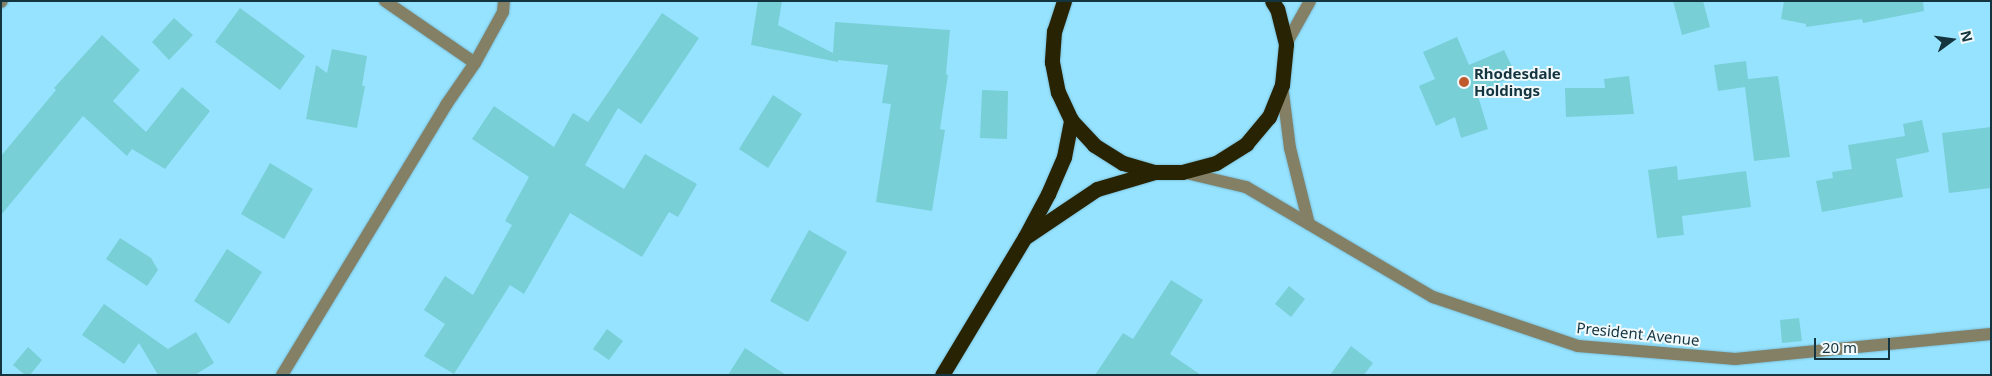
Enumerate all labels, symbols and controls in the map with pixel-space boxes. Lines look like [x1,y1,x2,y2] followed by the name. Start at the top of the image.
[1927,15,1977,65] north arrow
[1956,28,1978,44] text: N
[1474,64,1561,99] place label: Rhodesdale Holdings
[1458,76,1470,88] marker: Rhodesdale Holdings
[1576,319,1700,349] street label: President Avenue
[1817,328,1893,360] scale bar
[1822,337,1857,357] text: 20 m

